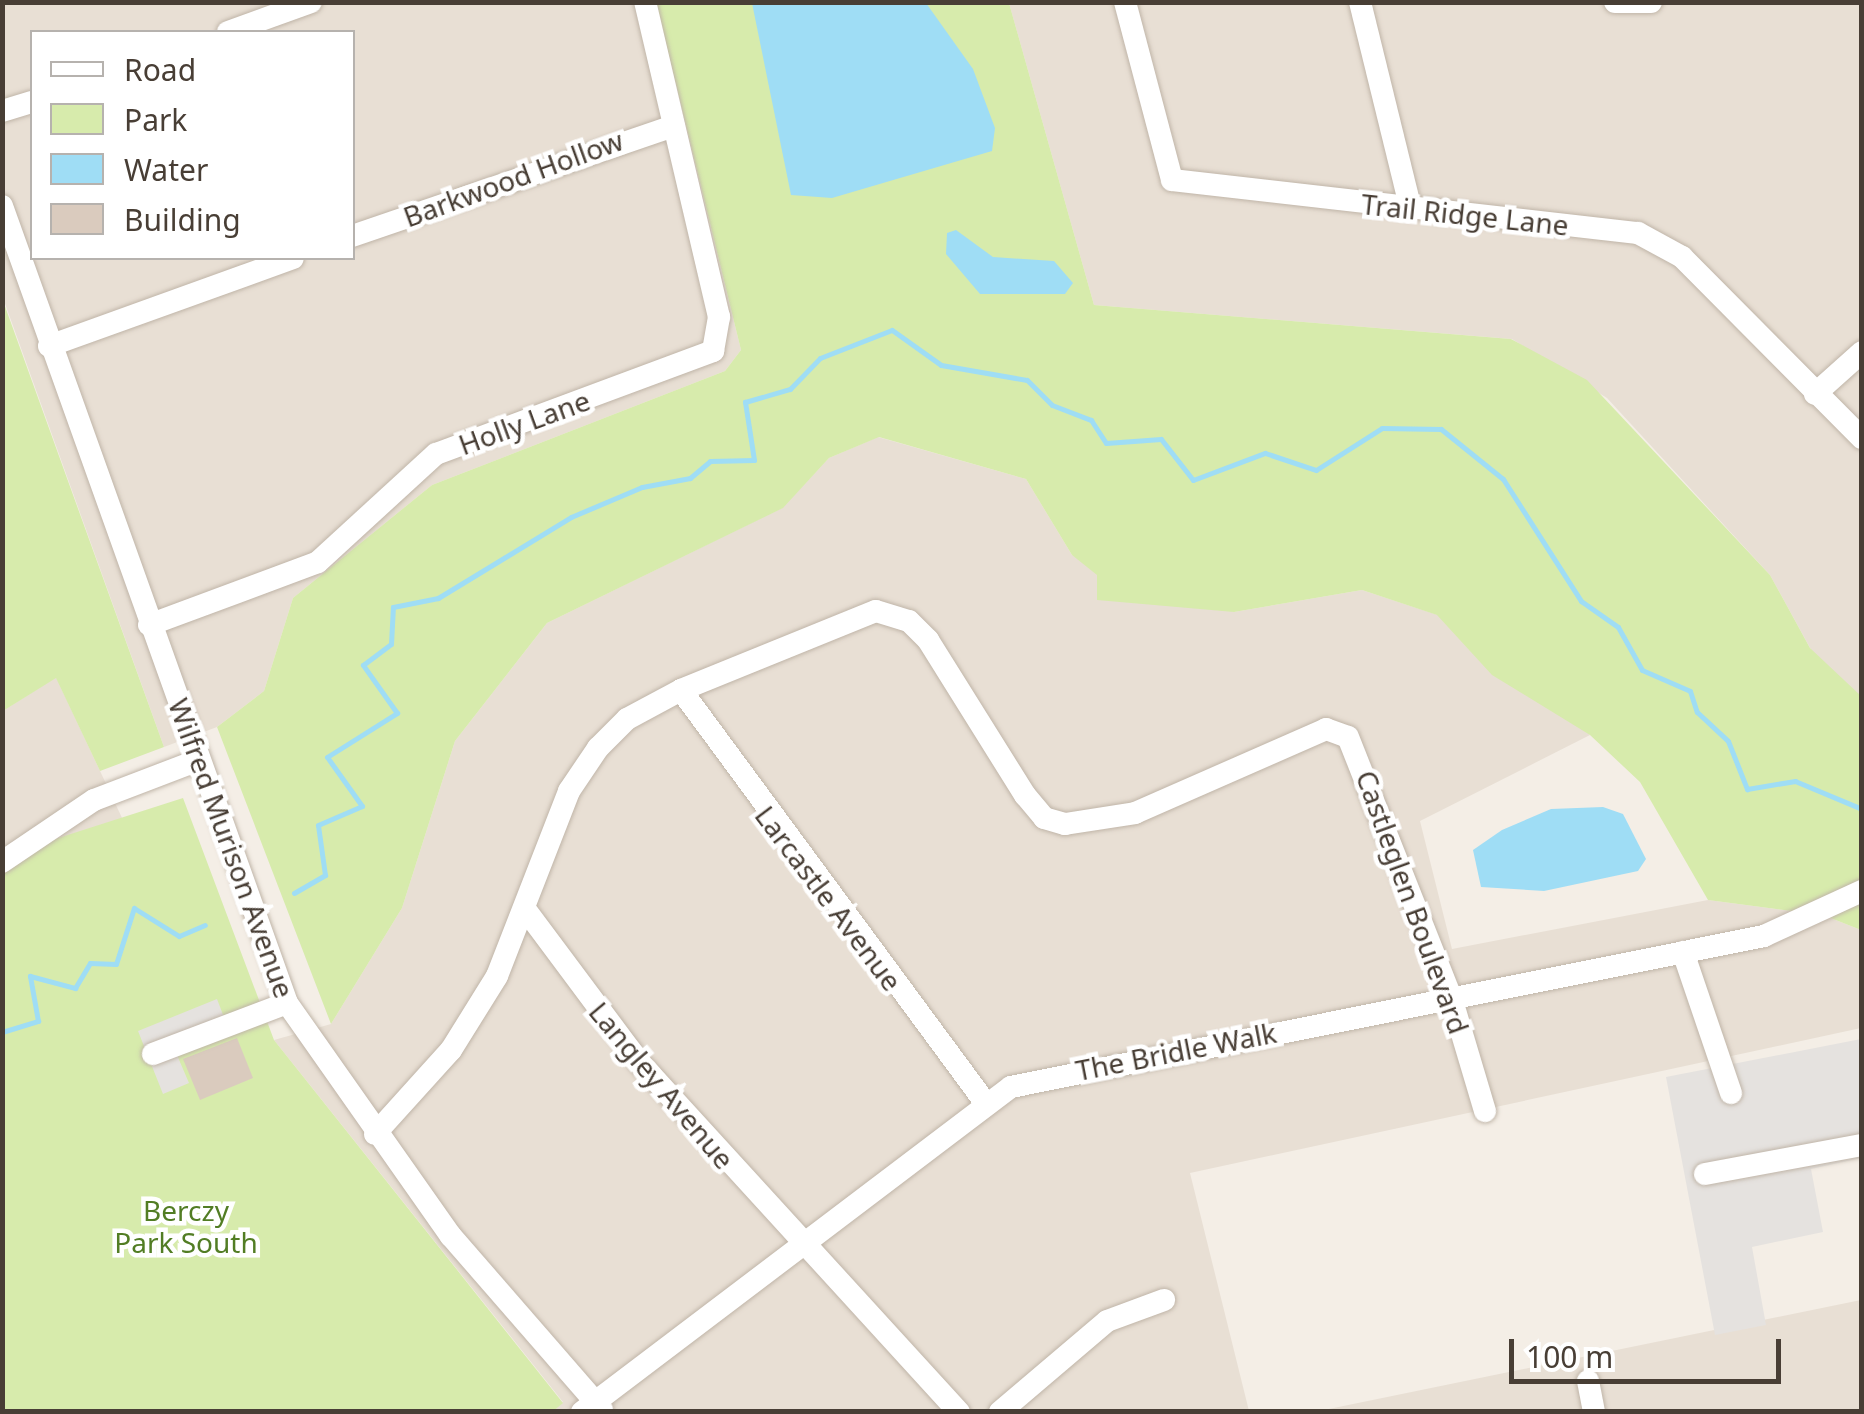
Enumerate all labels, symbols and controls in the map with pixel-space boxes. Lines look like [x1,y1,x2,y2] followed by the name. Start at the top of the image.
[30,30,355,260] legend
[124,49,196,90] text: Road
[124,99,187,140] text: Park
[399,123,627,233] street label: Barkwood Hollow
[124,149,208,190] text: Water
[1360,186,1570,242] street label: Trail Ridge Lane
[124,199,241,240] text: Building
[454,383,594,461] street label: Holly Lane
[162,694,302,1002] street label: Wilfred Murison Avenue
[1350,766,1476,1038] street label: Castleglen Boulevard
[749,799,909,997] street label: Larcastle Avenue
[583,995,741,1175] street label: Langley Avenue
[1073,1015,1279,1087] street label: The Bridle Walk
[114,1193,258,1259] park label: Berczy Park South
[1514,1319,1786,1381] scale bar
[1526,1336,1613,1377] text: 100 m

